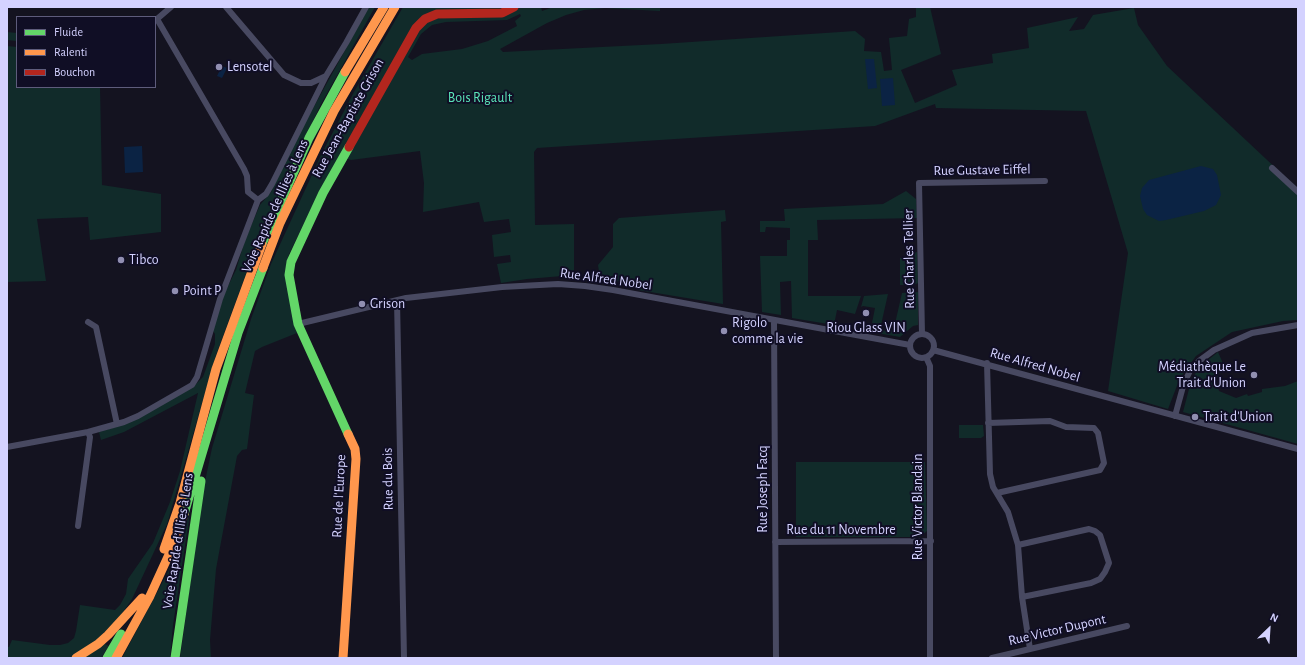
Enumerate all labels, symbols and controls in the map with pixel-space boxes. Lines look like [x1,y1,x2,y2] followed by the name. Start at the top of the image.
[16,16,156,88] legend
[54,26,83,38] text: Fluide
[54,46,87,58] text: Ralenti
[308,55,388,181] street label: Rue Jean-Baptiste Grison
[227,59,273,75] place label: Lensotel
[214,62,224,72] marker: Lensotel
[54,66,95,78] text: Bouchon
[448,90,512,106] park label: Bois Rigault
[238,137,312,275] street label: Voie Rapide de Illies à Lens
[933,161,1031,179] street label: Rue Gustave Eiffel
[900,209,918,309] street label: Rue Charles Tellier
[129,252,159,268] place label: Tibco
[116,255,126,265] marker: Tibco
[559,264,653,294] street label: Rue Alfred Nobel
[183,283,221,299] place label: Point P
[170,286,180,296] marker: Point P
[370,296,405,312] place label: Grison
[357,299,367,309] marker: Grison
[861,308,871,318] marker: Riou Glass VIN
[732,315,803,348] place label: Rigolo comme la vie
[826,320,906,336] place label: Riou Glass VIN
[719,326,729,336] marker: Rigolo comme la vie
[988,344,1082,386] street label: Rue Alfred Nobel
[1158,359,1246,392] place label: Médiathèque Le Trait d'Union
[1249,370,1259,380] marker: Médiathèque Le Trait d'Union
[1203,409,1273,425] place label: Trait d'Union
[1190,412,1200,422] marker: Trait d'Union
[755,445,771,533] street label: Rue Joseph Facq
[379,447,397,511] street label: Rue du Bois
[328,454,350,538] street label: Rue de l'Europe
[910,454,926,560] street label: Rue Victor Blandain
[159,472,197,610] street label: Voie Rapide d’Illies à Lens
[786,522,896,538] street label: Rue du 11 Novembre
[1249,609,1289,649] north arrow
[1007,611,1107,649] street label: Rue Victor Dupont
[1268,611,1280,624] text: N

